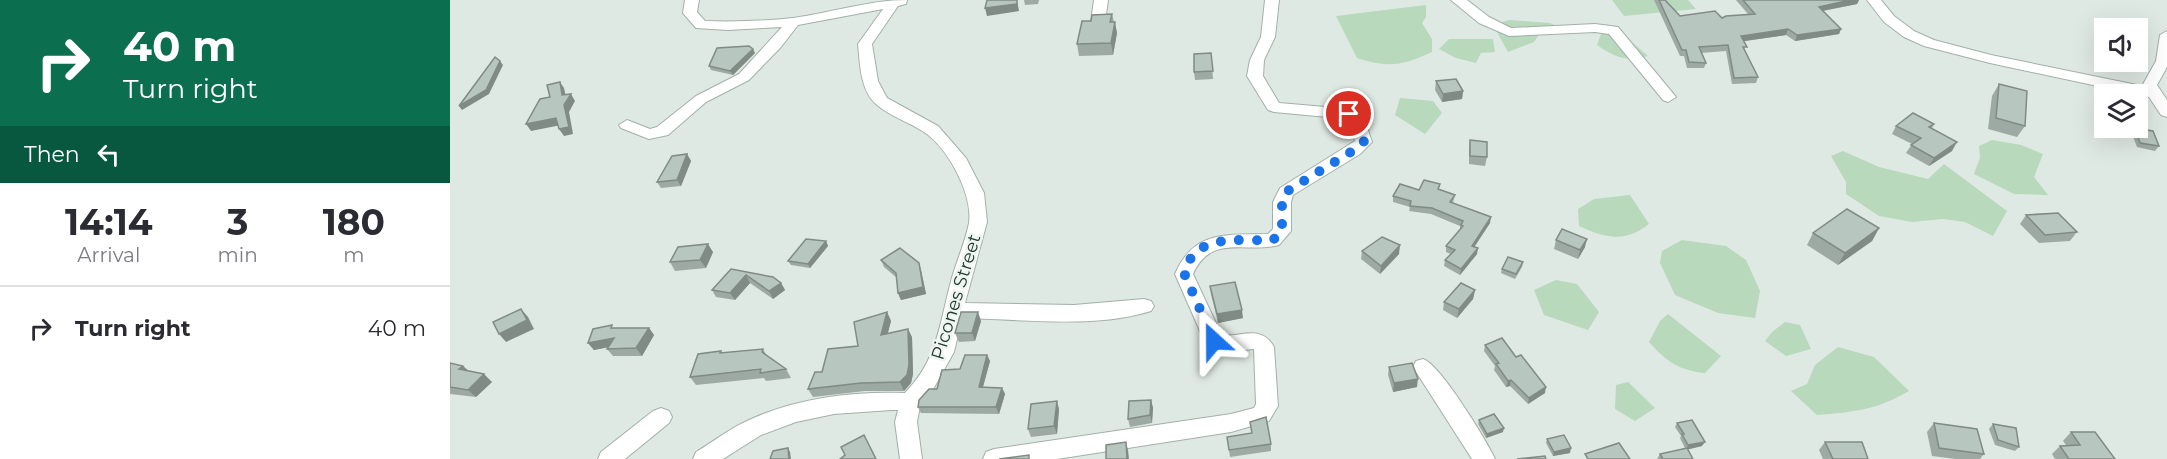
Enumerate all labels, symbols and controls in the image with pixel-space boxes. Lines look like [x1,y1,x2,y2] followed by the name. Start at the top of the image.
[2094,18,2148,138] map controls
[2094,18,2148,72] button: sound
[123,20,236,72] text: 40 m
[24,24,102,102] icon: right
[123,72,258,105] text: Turn right
[2094,84,2148,138] button: layers
[1323,88,1374,139] pin
[1332,97,1365,130] icon: arrive
[92,138,125,171] icon: left
[24,141,80,168] text: Then
[65,200,153,244] text: 14:14
[227,200,248,244] text: 3
[323,200,385,244] text: 180
[926,232,986,362] street label: Picones Street
[77,243,140,267] text: Arrival
[218,243,258,267] text: min
[343,243,364,267] text: m
[1182,309,1246,373] position arrow
[24,312,57,345] icon: right
[75,315,190,342] text: Turn right
[368,315,426,342] text: 40 m

